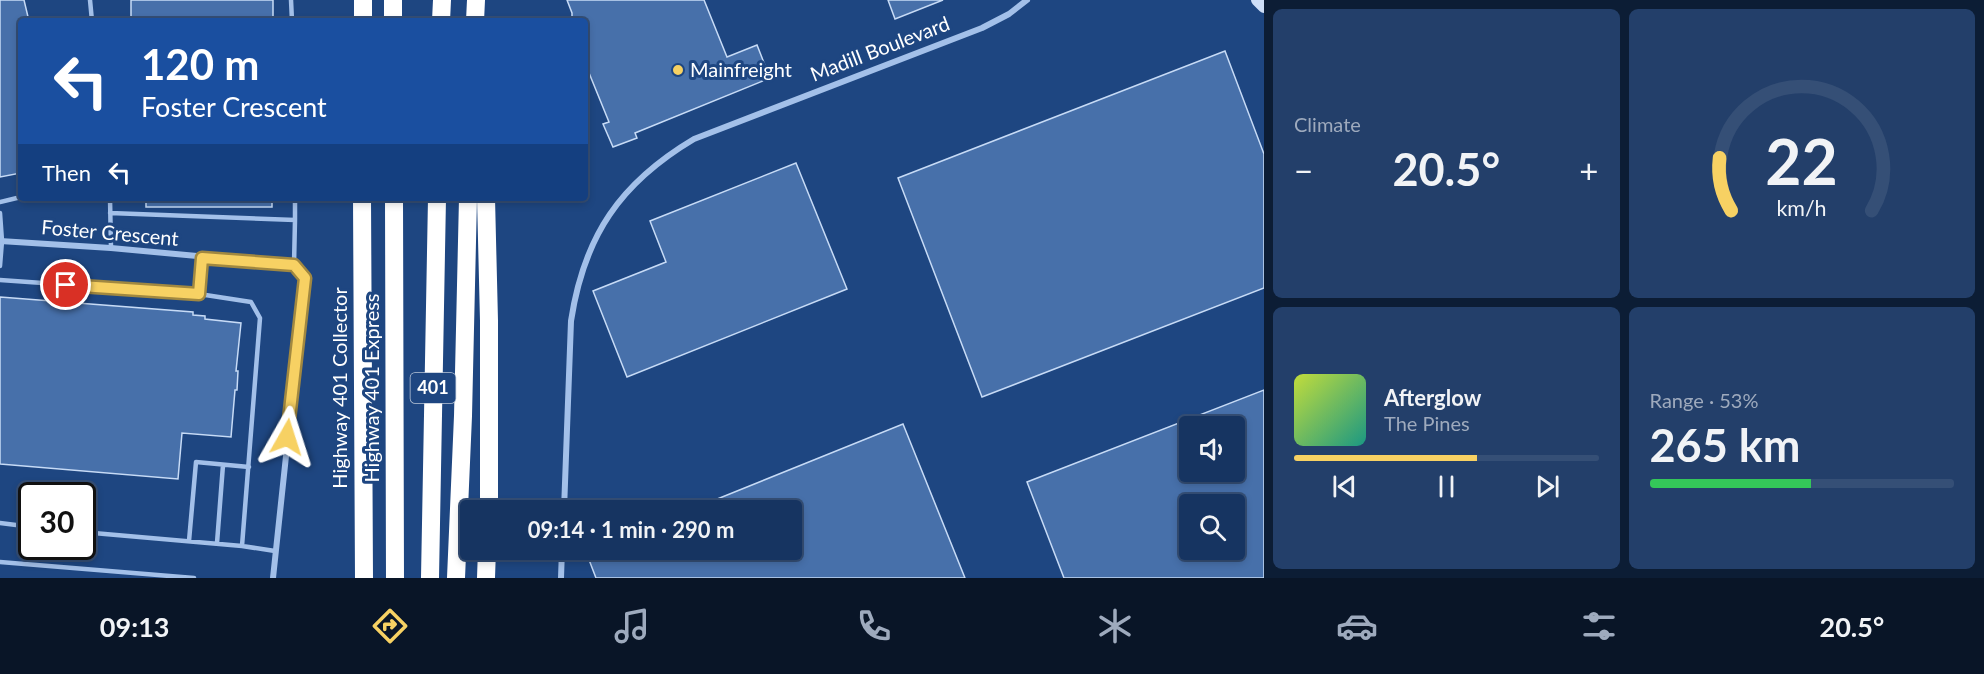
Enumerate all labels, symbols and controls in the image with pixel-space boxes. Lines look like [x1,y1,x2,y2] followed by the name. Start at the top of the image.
[807,10,953,86] street label: Madill Boulevard
[141,39,259,89] text: 120 m
[42,42,120,120] icon: left
[690,57,792,81] place label: Mainfreight
[671,63,685,77] marker: Mainfreight
[141,90,327,123] text: Foster Crescent
[1294,112,1361,136] text: Climate
[1766,123,1838,198] text: 22
[1392,142,1500,196] text: 20.5°
[1294,150,1313,190] text: −
[1579,150,1599,190] text: +
[103,156,136,189] icon: left
[42,159,91,186] text: Then
[1777,195,1827,221] text: km/h
[40,214,180,250] street label: Foster Crescent
[40,259,91,310] pin
[49,268,82,301] icon: arrive
[327,287,351,489] street label: Highway 401 Collector
[359,293,383,483] street label: Highway 401 Express
[410,373,456,403] road number: 401
[1384,384,1481,411] text: Afterglow
[1650,388,1758,412] text: Range · 53%
[255,405,319,469] position arrow
[1384,411,1470,435] text: The Pines
[1179,416,1245,560] map controls
[1179,416,1245,482] button: sound
[1650,418,1800,472] text: 265 km
[1328,470,1361,503] icon: previous
[1430,470,1463,503] icon: pause
[1531,470,1564,503] icon: next
[18,482,96,560] speed limit sign: 30
[1179,494,1245,560] button: search
[528,516,734,543] text: 09:14 · 1 min · 290 m
[369,605,411,647] icon: directions
[611,605,653,647] icon: music
[853,605,895,647] icon: phone
[1094,605,1136,647] icon: climate
[1336,605,1378,647] icon: car
[1578,605,1620,647] icon: filters
[100,610,169,643] text: 09:13
[1819,610,1884,643] text: 20.5°

